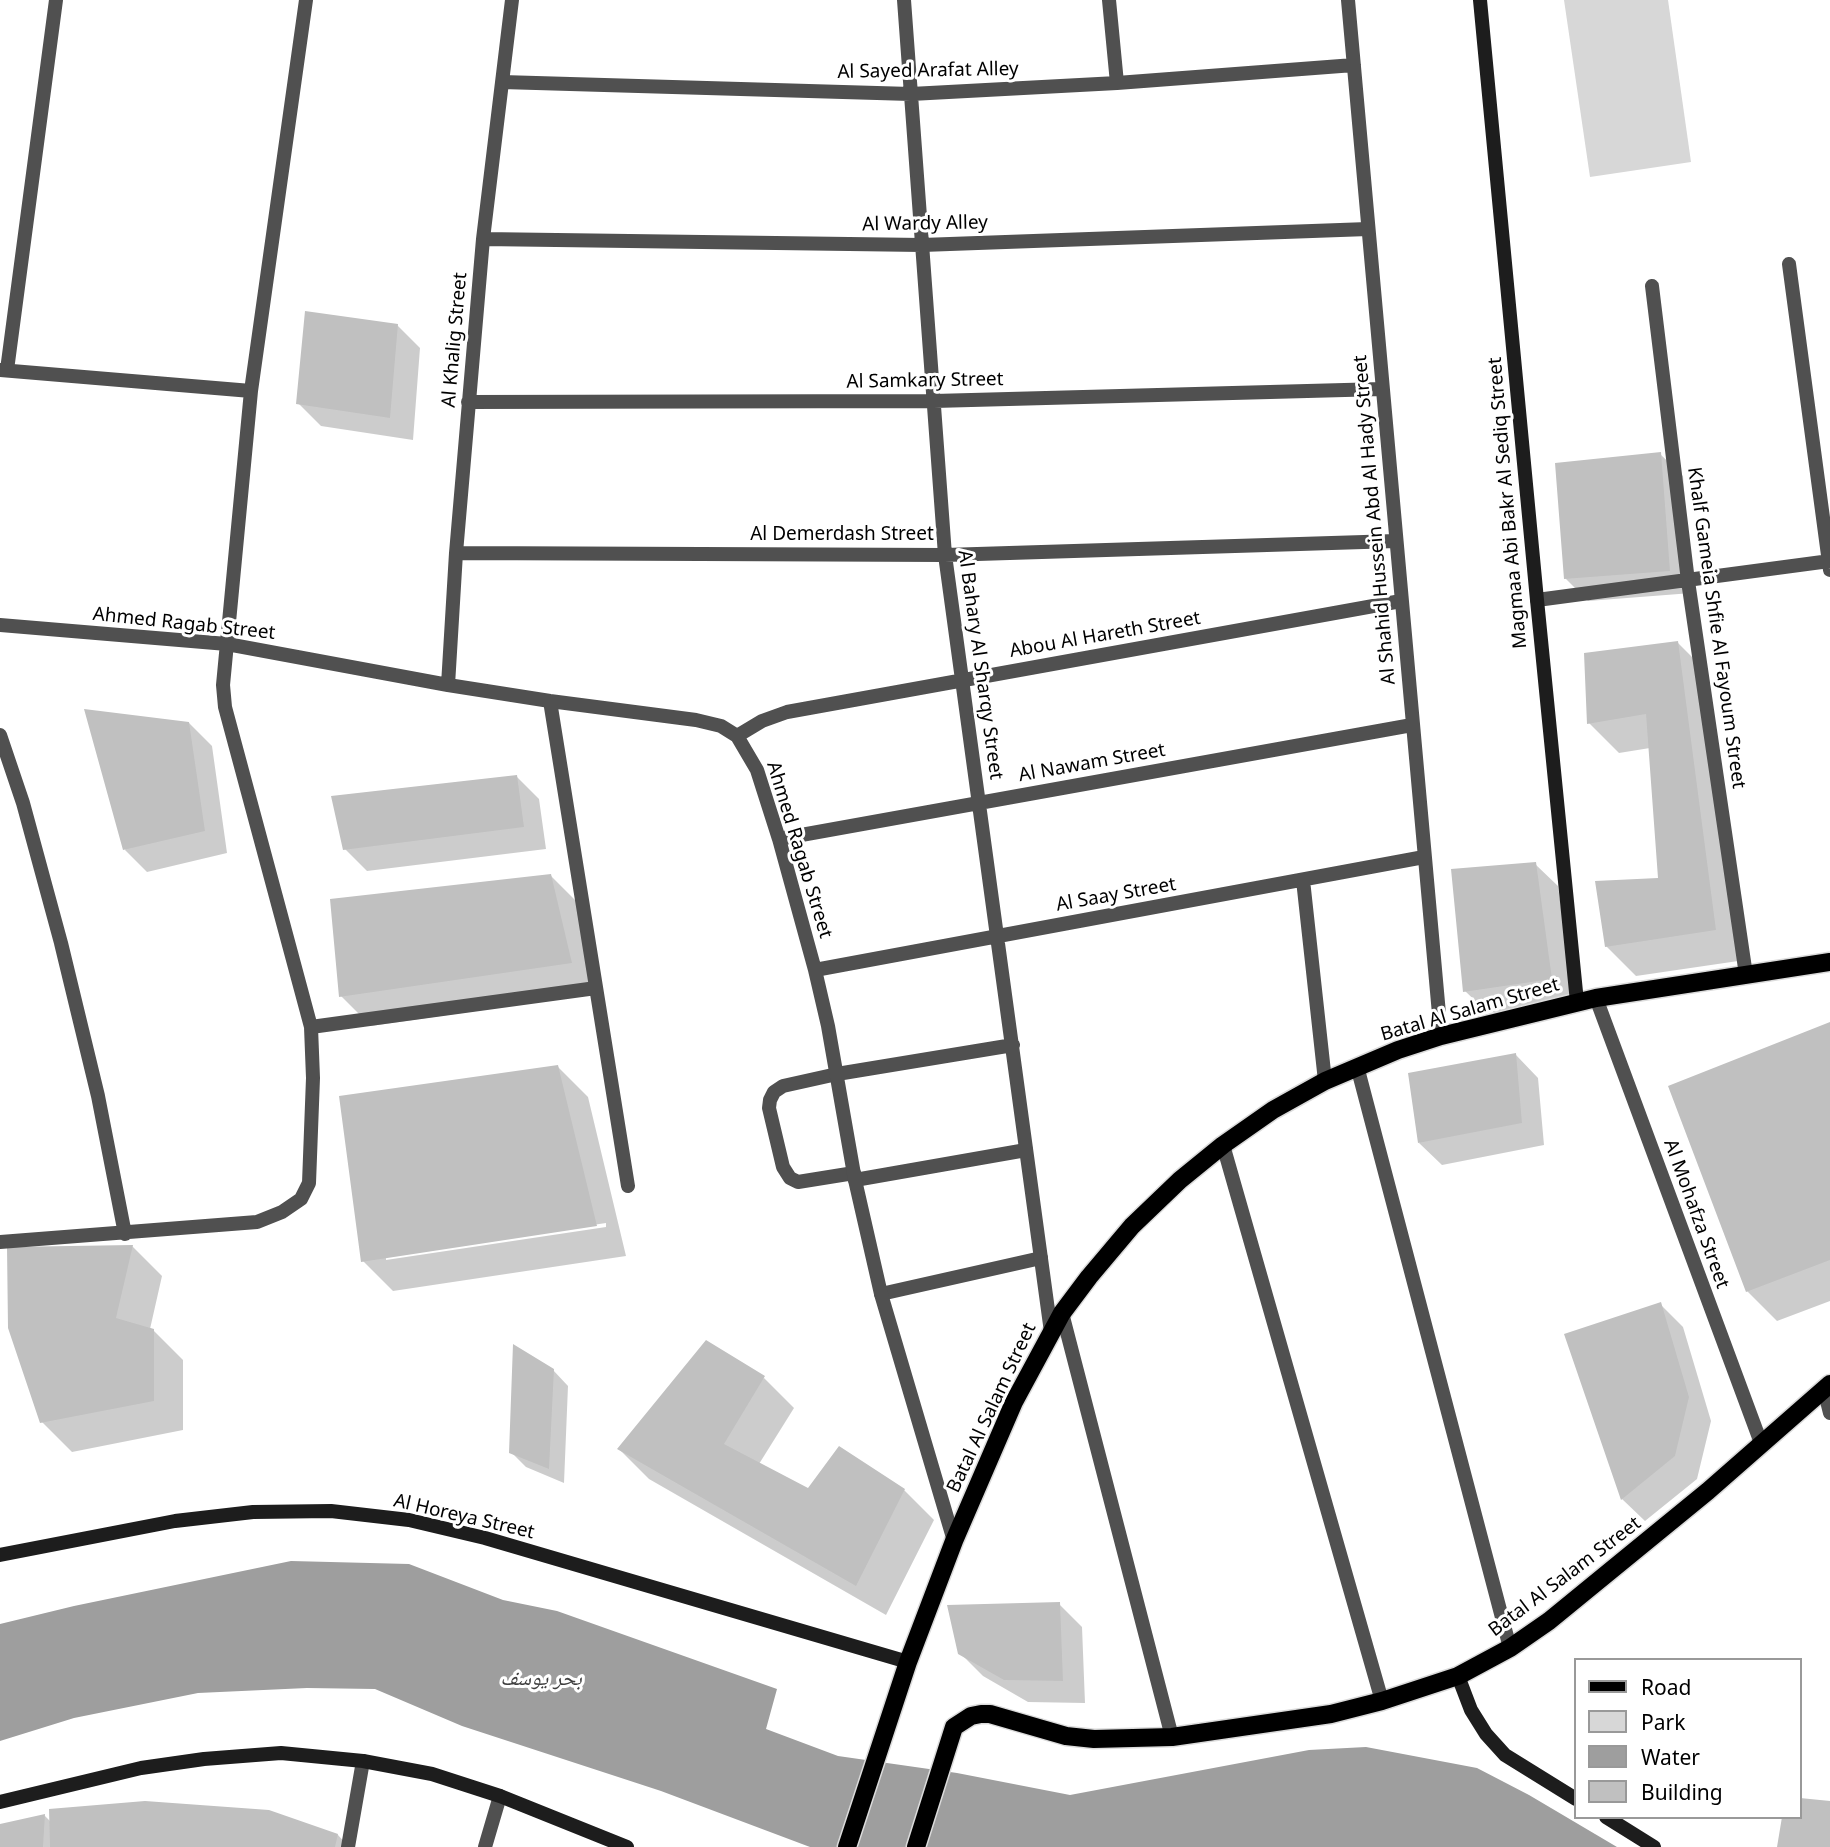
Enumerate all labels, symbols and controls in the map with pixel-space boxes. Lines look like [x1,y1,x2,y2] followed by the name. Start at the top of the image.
[837,58,1019,84] street label: Al Sayed Arafat Alley
[862,212,988,236] street label: Al Wardy Alley
[438,271,472,409] street label: Al Khalig Street
[1349,354,1401,686] street label: Al Shahid Hussein Abd Al Hady Street
[1484,356,1532,650] street label: Magmaa Abi Bakr Al Sediq Street
[846,368,1004,394] street label: Al Samkary Street
[1682,466,1750,790] street label: Khalf Gameia Shfie Al Fayoum Street
[750,524,934,546] street label: Al Demerdash Street
[953,549,1007,781] street label: Al Bahary Al Sharqy Street
[92,603,276,645] street label: Ahmed Ragab Street
[1008,607,1202,663] street label: Abou Al Hareth Street
[1017,739,1167,787] street label: Al Nawam Street
[761,759,837,941] street label: Ahmed Ragab Street
[1054,873,1178,917] street label: Al Saay Street
[1378,974,1562,1046] street label: Batal Al Salam Street
[1658,1136,1734,1292] street label: Al Mohafza Street
[943,1319,1041,1497] street label: Batal Al Salam Street
[391,1490,537,1544] street label: Al Horeya Street
[1484,1512,1646,1642] street label: Batal Al Salam Street
[1574,1658,1802,1819] legend
[500,1666,582,1692] water label: بحر يوسف
[1641,1673,1691,1701] text: Road
[1641,1708,1685,1736] text: Park
[1641,1743,1700,1771] text: Water
[1641,1778,1723,1806] text: Building

